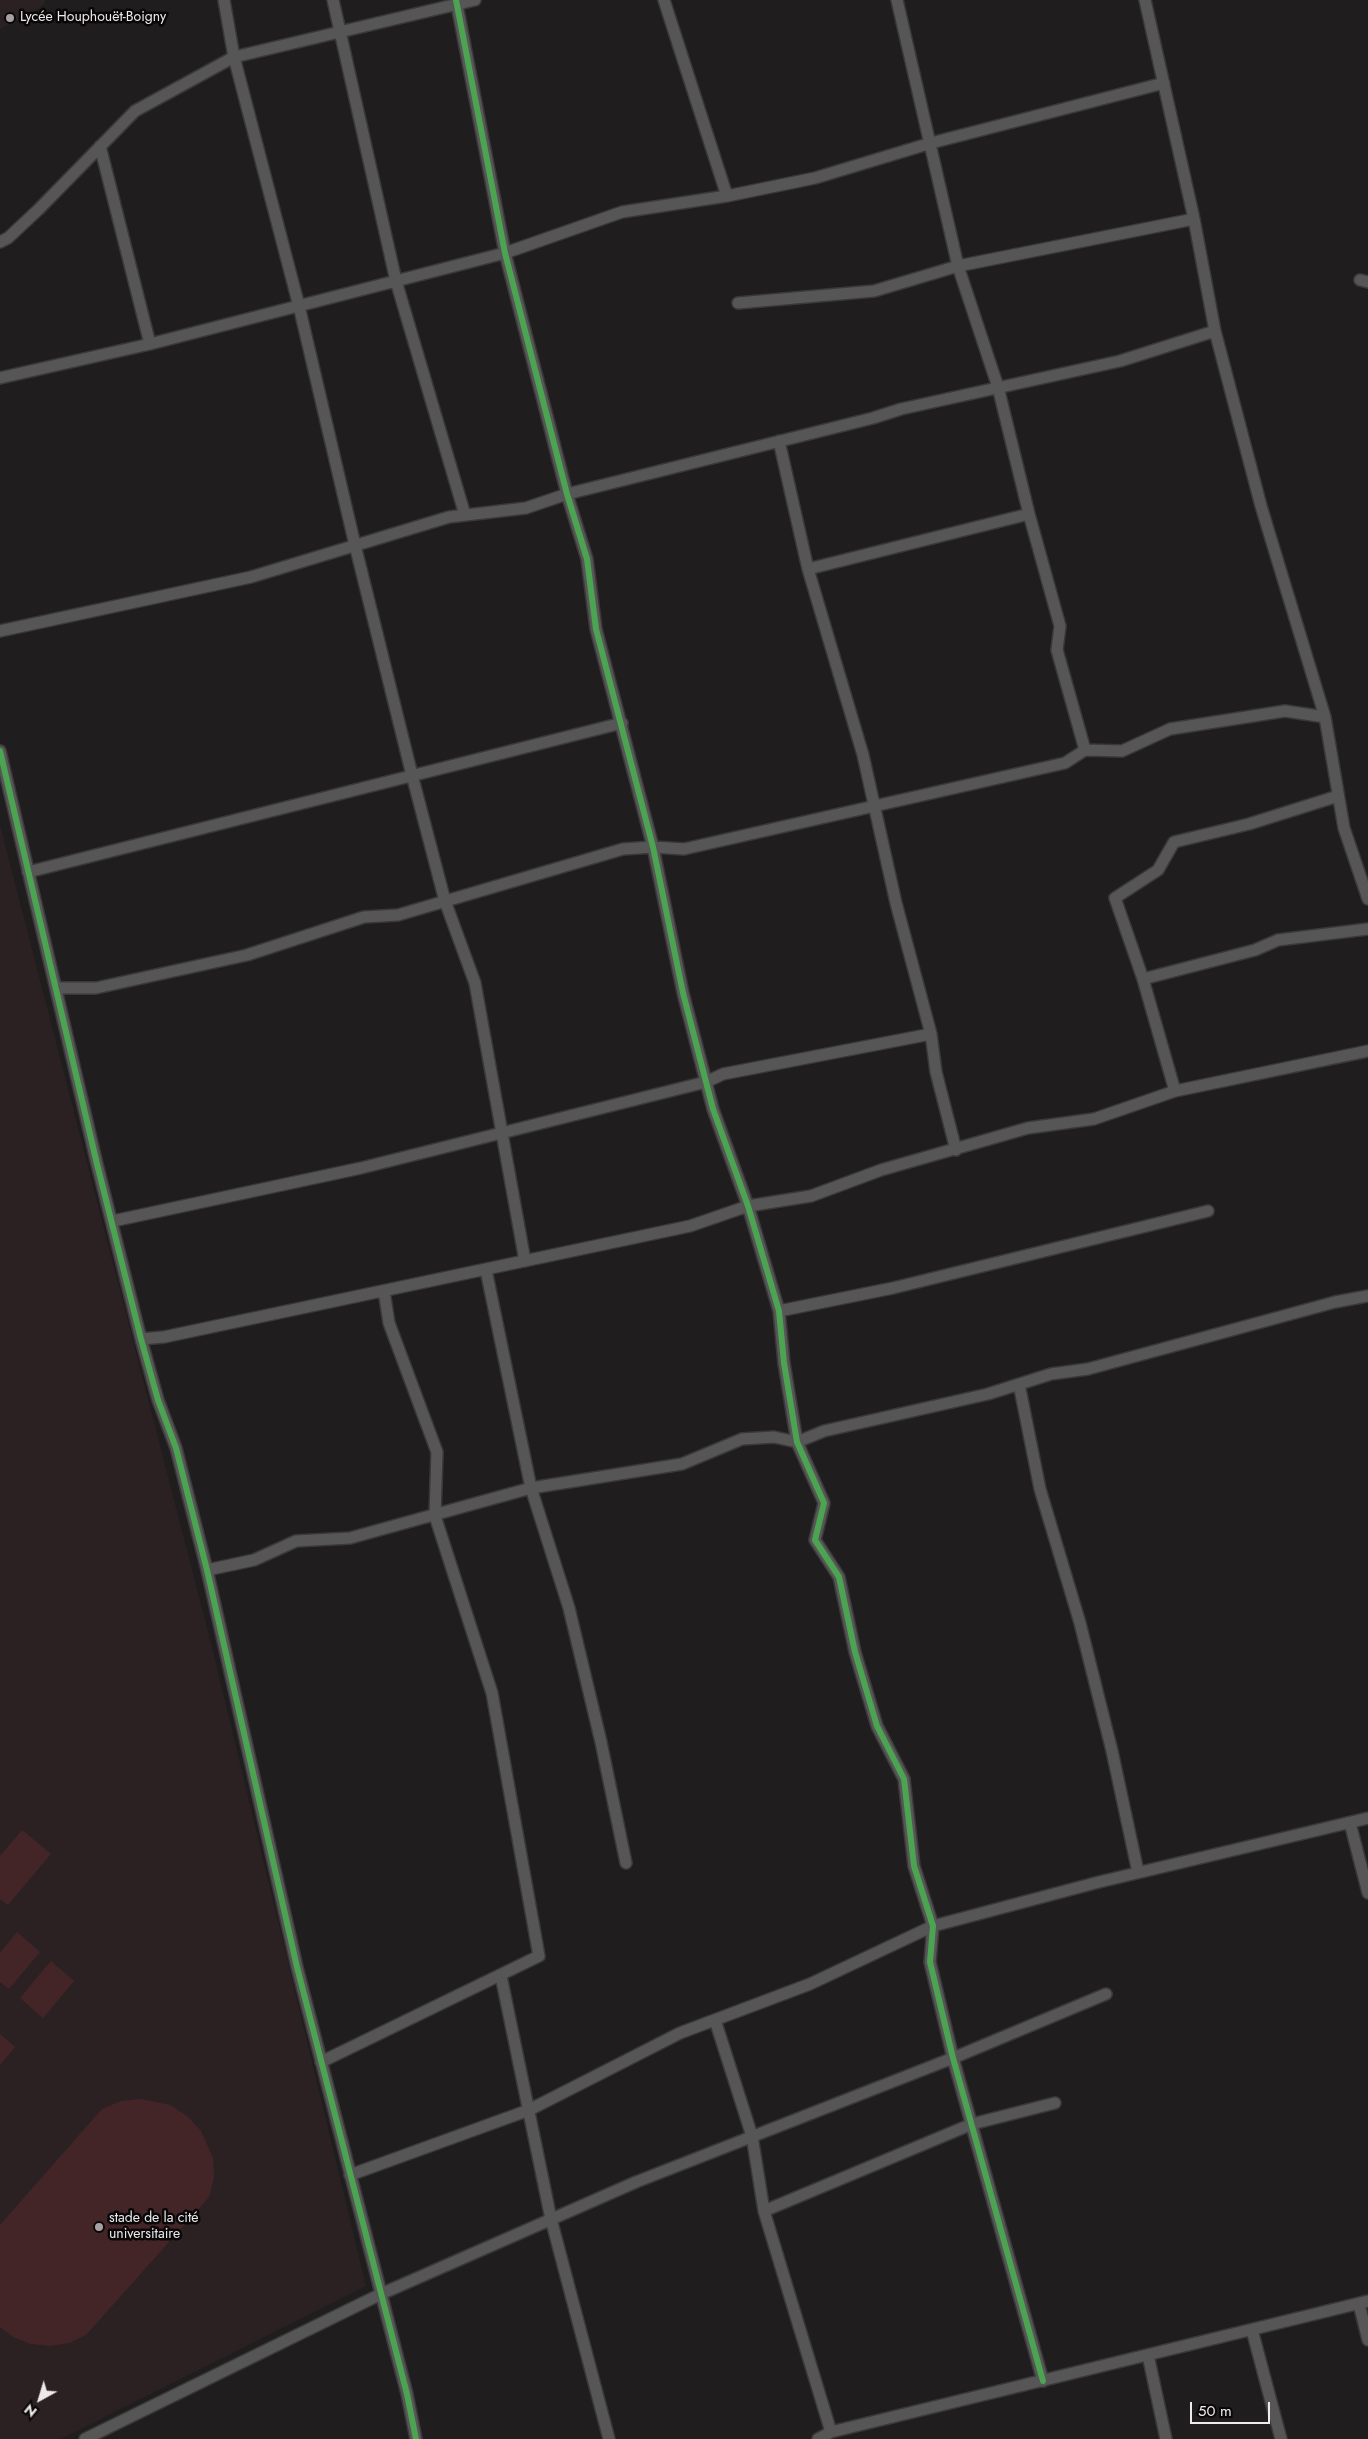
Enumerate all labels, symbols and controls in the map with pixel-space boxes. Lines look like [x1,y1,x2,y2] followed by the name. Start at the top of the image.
[20,10,166,26] place label: Lycée Houphouët-Boigny
[4,12,16,24] marker: Lycée Houphouët-Boigny
[109,2211,199,2244] place label: stade de la cité universitaire
[93,2221,105,2233] marker: stade de la cité universitaire
[15,2374,65,2424] north arrow
[1193,2392,1273,2424] scale bar
[20,2399,41,2422] text: N
[1198,2400,1232,2422] text: 50 m

